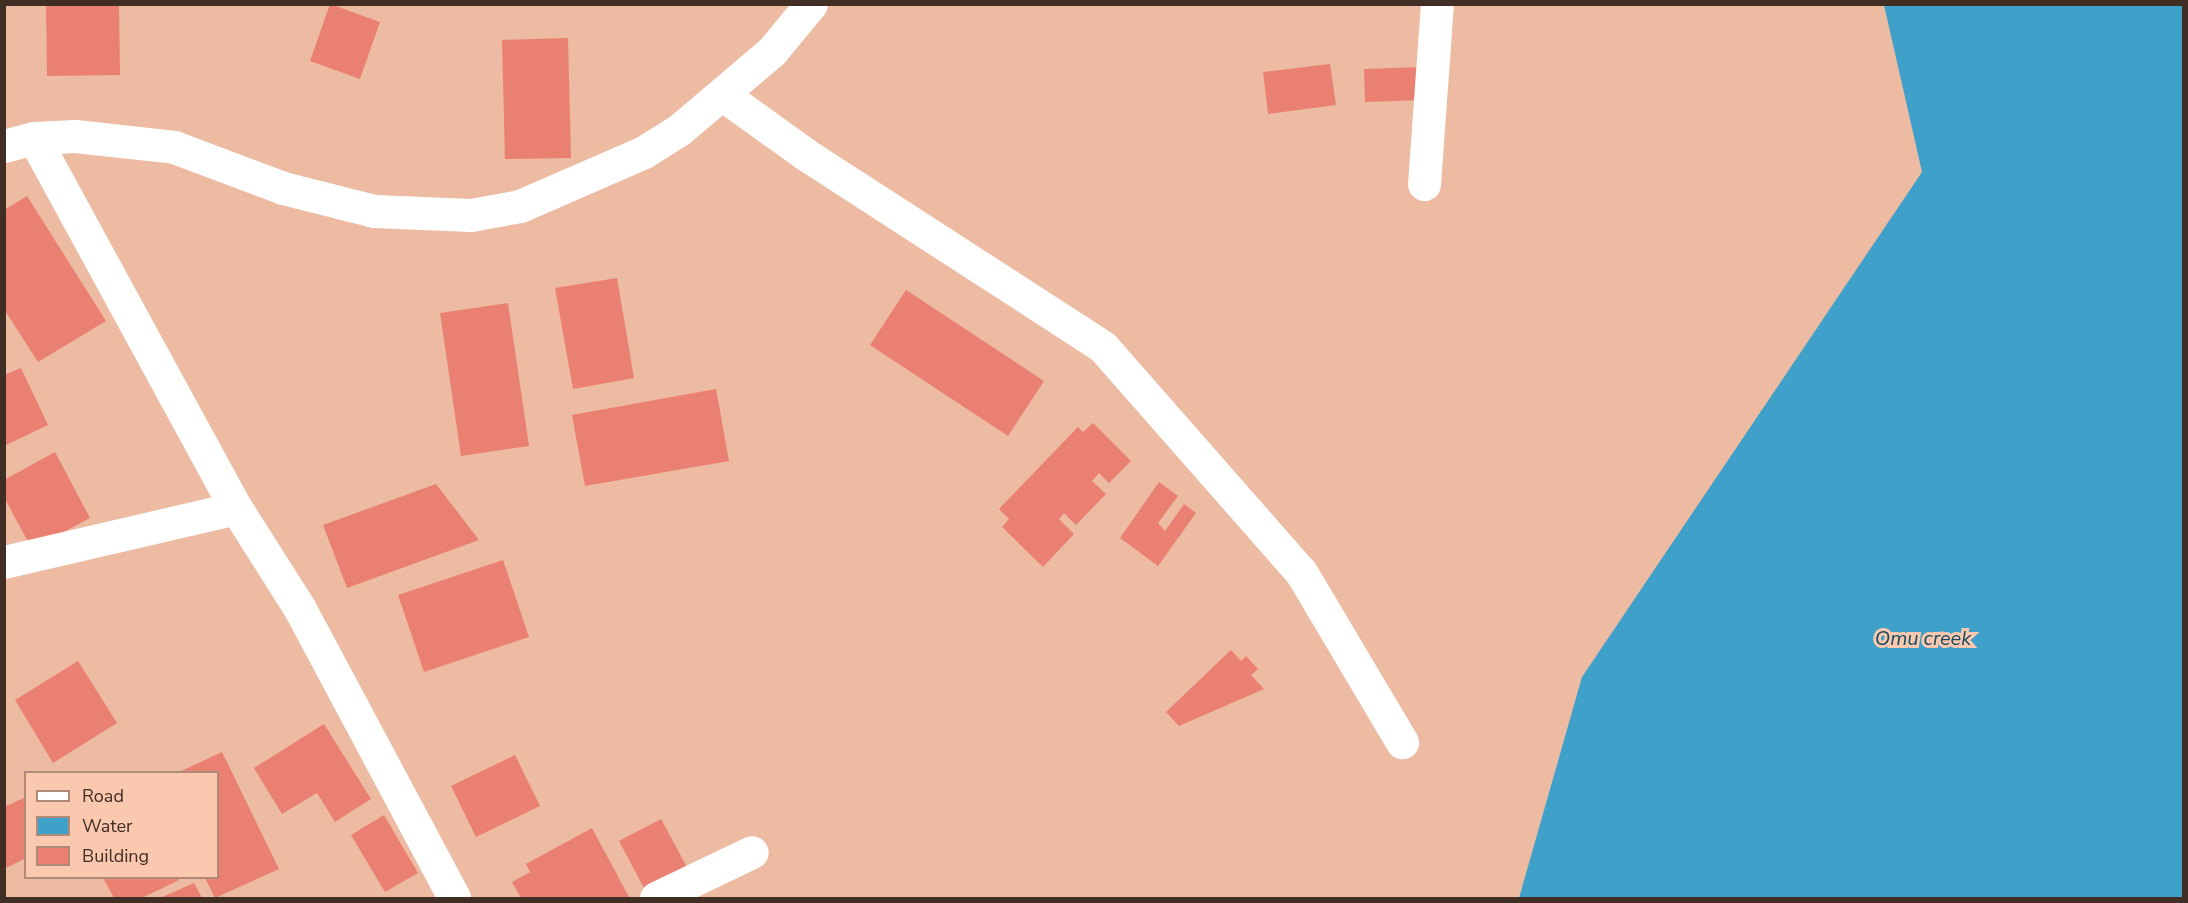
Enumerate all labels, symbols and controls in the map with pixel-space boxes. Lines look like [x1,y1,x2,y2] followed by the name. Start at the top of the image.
[1875,626,1971,650] water label: Omu creek
[24,771,219,879] legend
[82,784,124,808] text: Road
[82,814,133,838] text: Water
[82,844,149,868] text: Building

